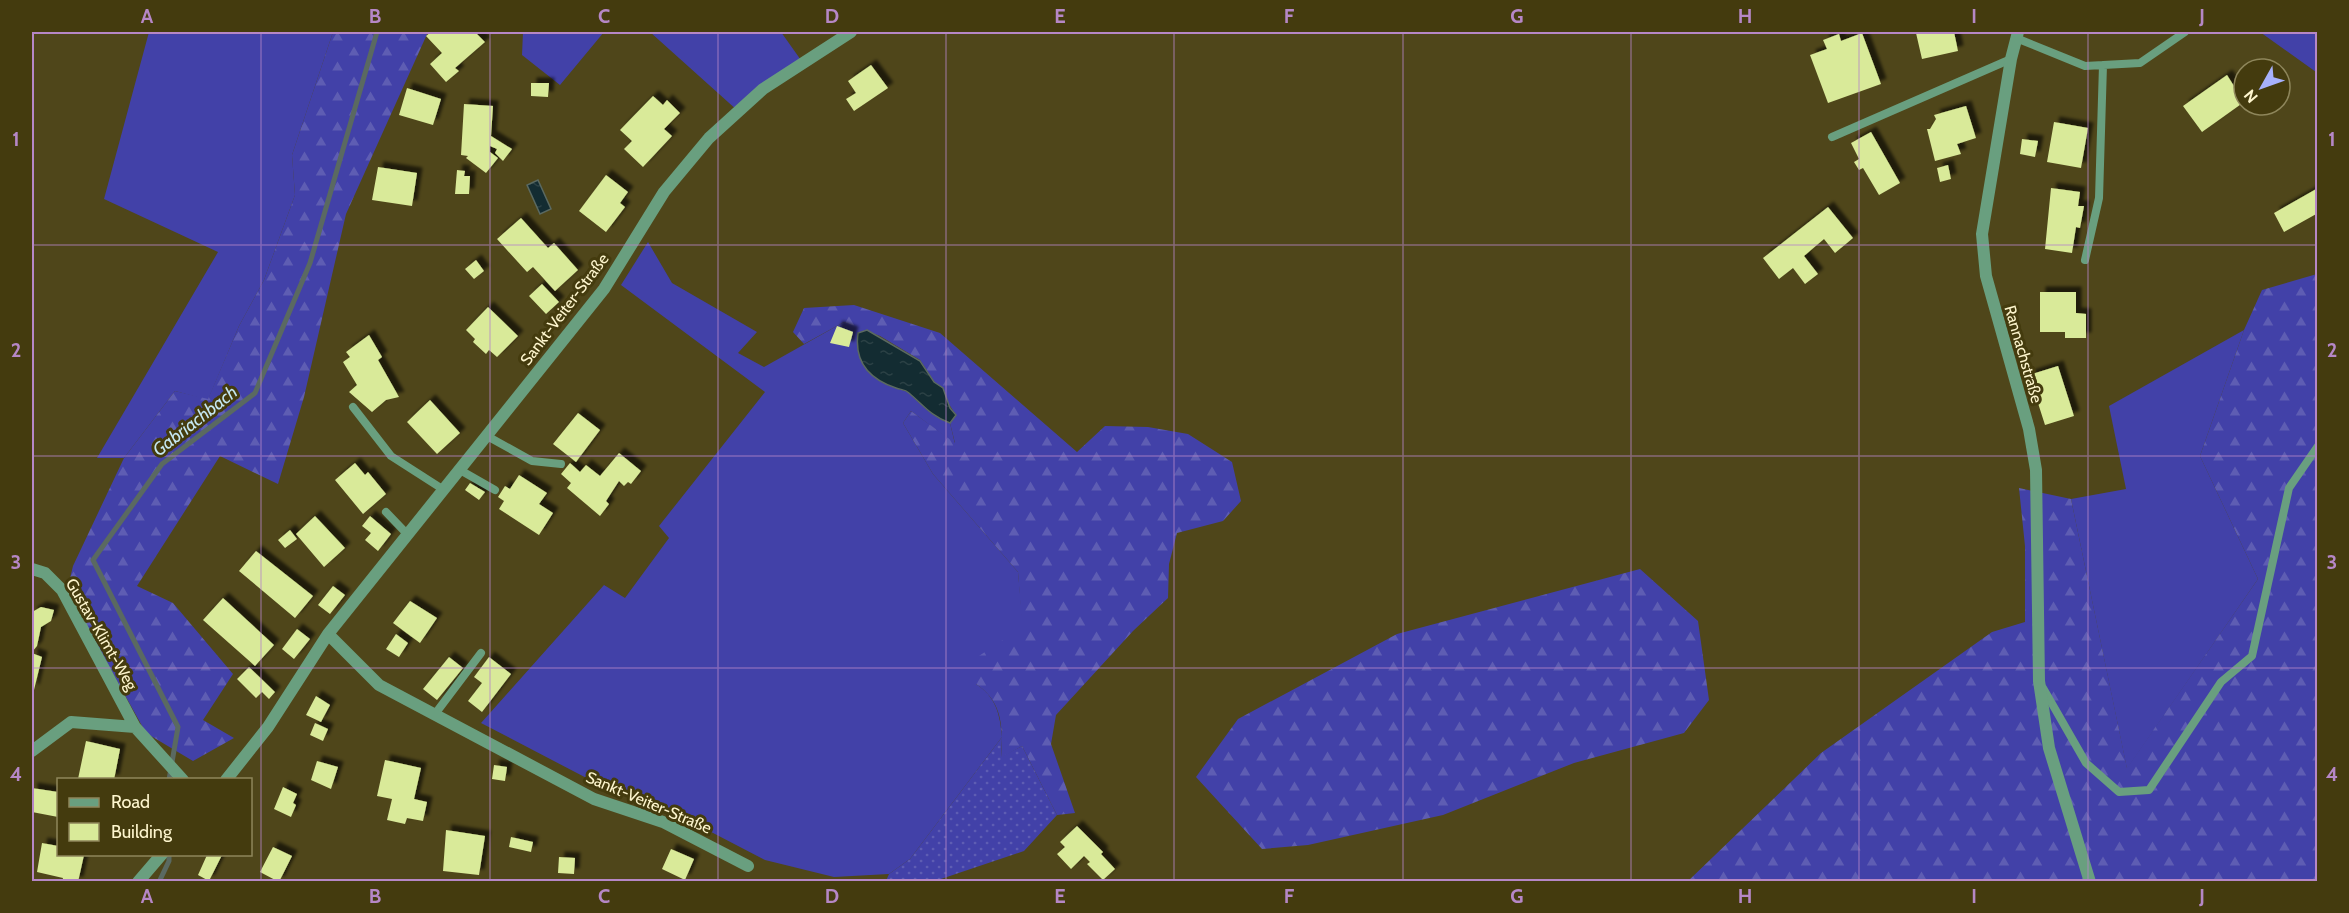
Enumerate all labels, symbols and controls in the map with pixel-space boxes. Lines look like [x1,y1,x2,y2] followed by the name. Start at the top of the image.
[141,4,154,28] text: A
[369,4,381,28] text: B
[598,4,610,28] text: C
[825,4,839,28] text: D
[1054,4,1066,28] text: E
[1284,4,1295,28] text: F
[1510,4,1524,28] text: G
[1738,4,1752,28] text: H
[1971,4,1977,28] text: I
[2198,4,2205,28] text: J
[2232,57,2292,117] north arrow
[2240,86,2262,107] text: N
[12,127,20,151] text: 1
[2328,127,2336,151] text: 1
[516,250,613,369] street label: Sankt-Veiter-Straße
[2001,303,2047,405] street label: Rannachstraße
[11,338,21,362] text: 2
[2327,338,2337,362] text: 2
[148,381,242,461] water label: Gabriachbach
[11,550,21,574] text: 3
[2327,550,2337,574] text: 3
[62,575,142,694] street label: Gustav-Klimt-Weg
[10,762,22,786] text: 4
[2326,762,2338,786] text: 4
[583,767,714,838] street label: Sankt-Veiter-Straße
[57,778,252,856] legend
[111,791,150,813] text: Road
[111,821,173,843] text: Building
[141,884,154,908] text: A
[369,884,381,908] text: B
[598,884,610,908] text: C
[825,884,839,908] text: D
[1054,884,1066,908] text: E
[1284,884,1295,908] text: F
[1510,884,1524,908] text: G
[1738,884,1752,908] text: H
[1971,884,1977,908] text: I
[2198,884,2205,908] text: J

